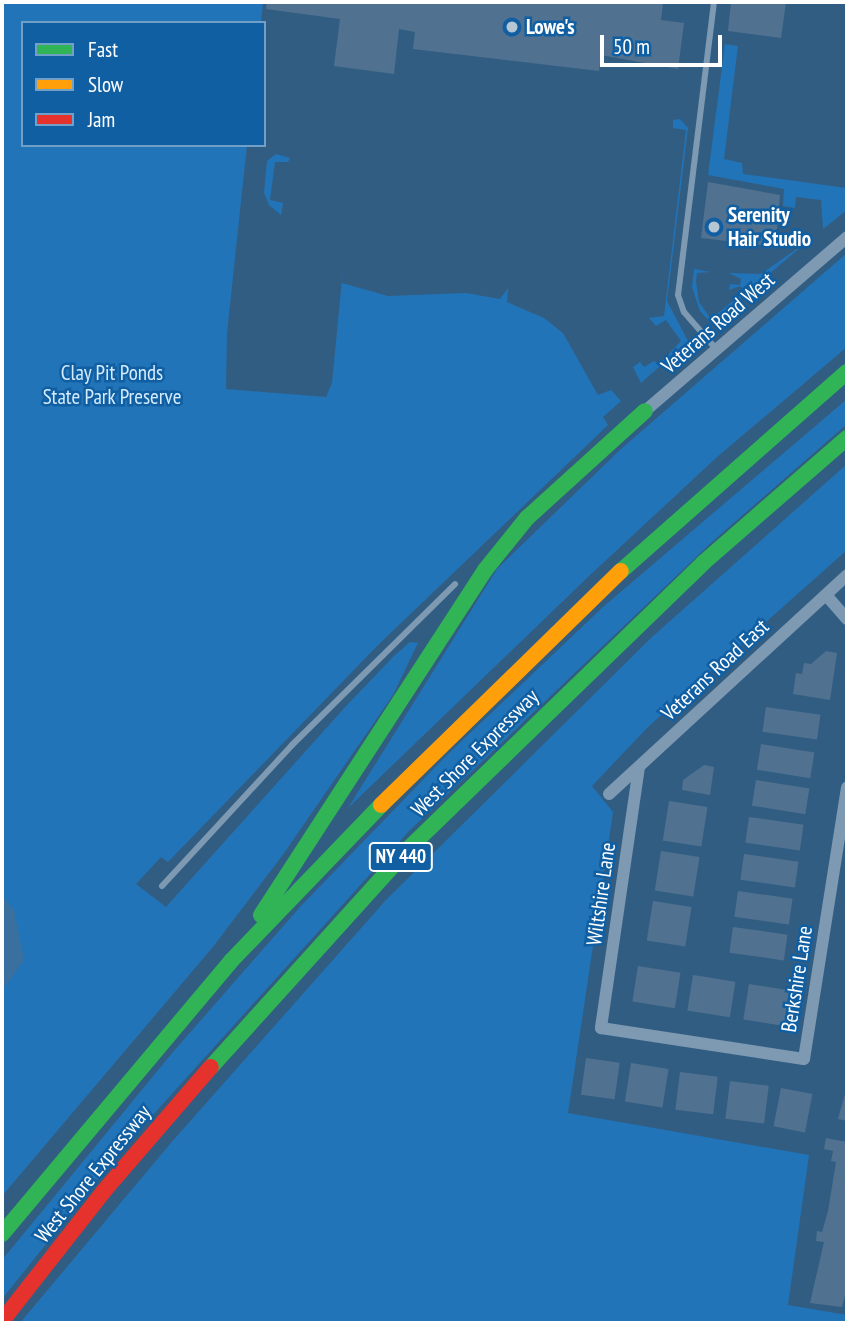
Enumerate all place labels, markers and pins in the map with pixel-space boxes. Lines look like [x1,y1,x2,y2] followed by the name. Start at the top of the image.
[526,14,575,40] place label: Lowe's
[504,19,520,35] marker: Lowe's
[728,202,811,252] place label: Serenity Hair Studio
[706,219,722,235] marker: Serenity Hair Studio

